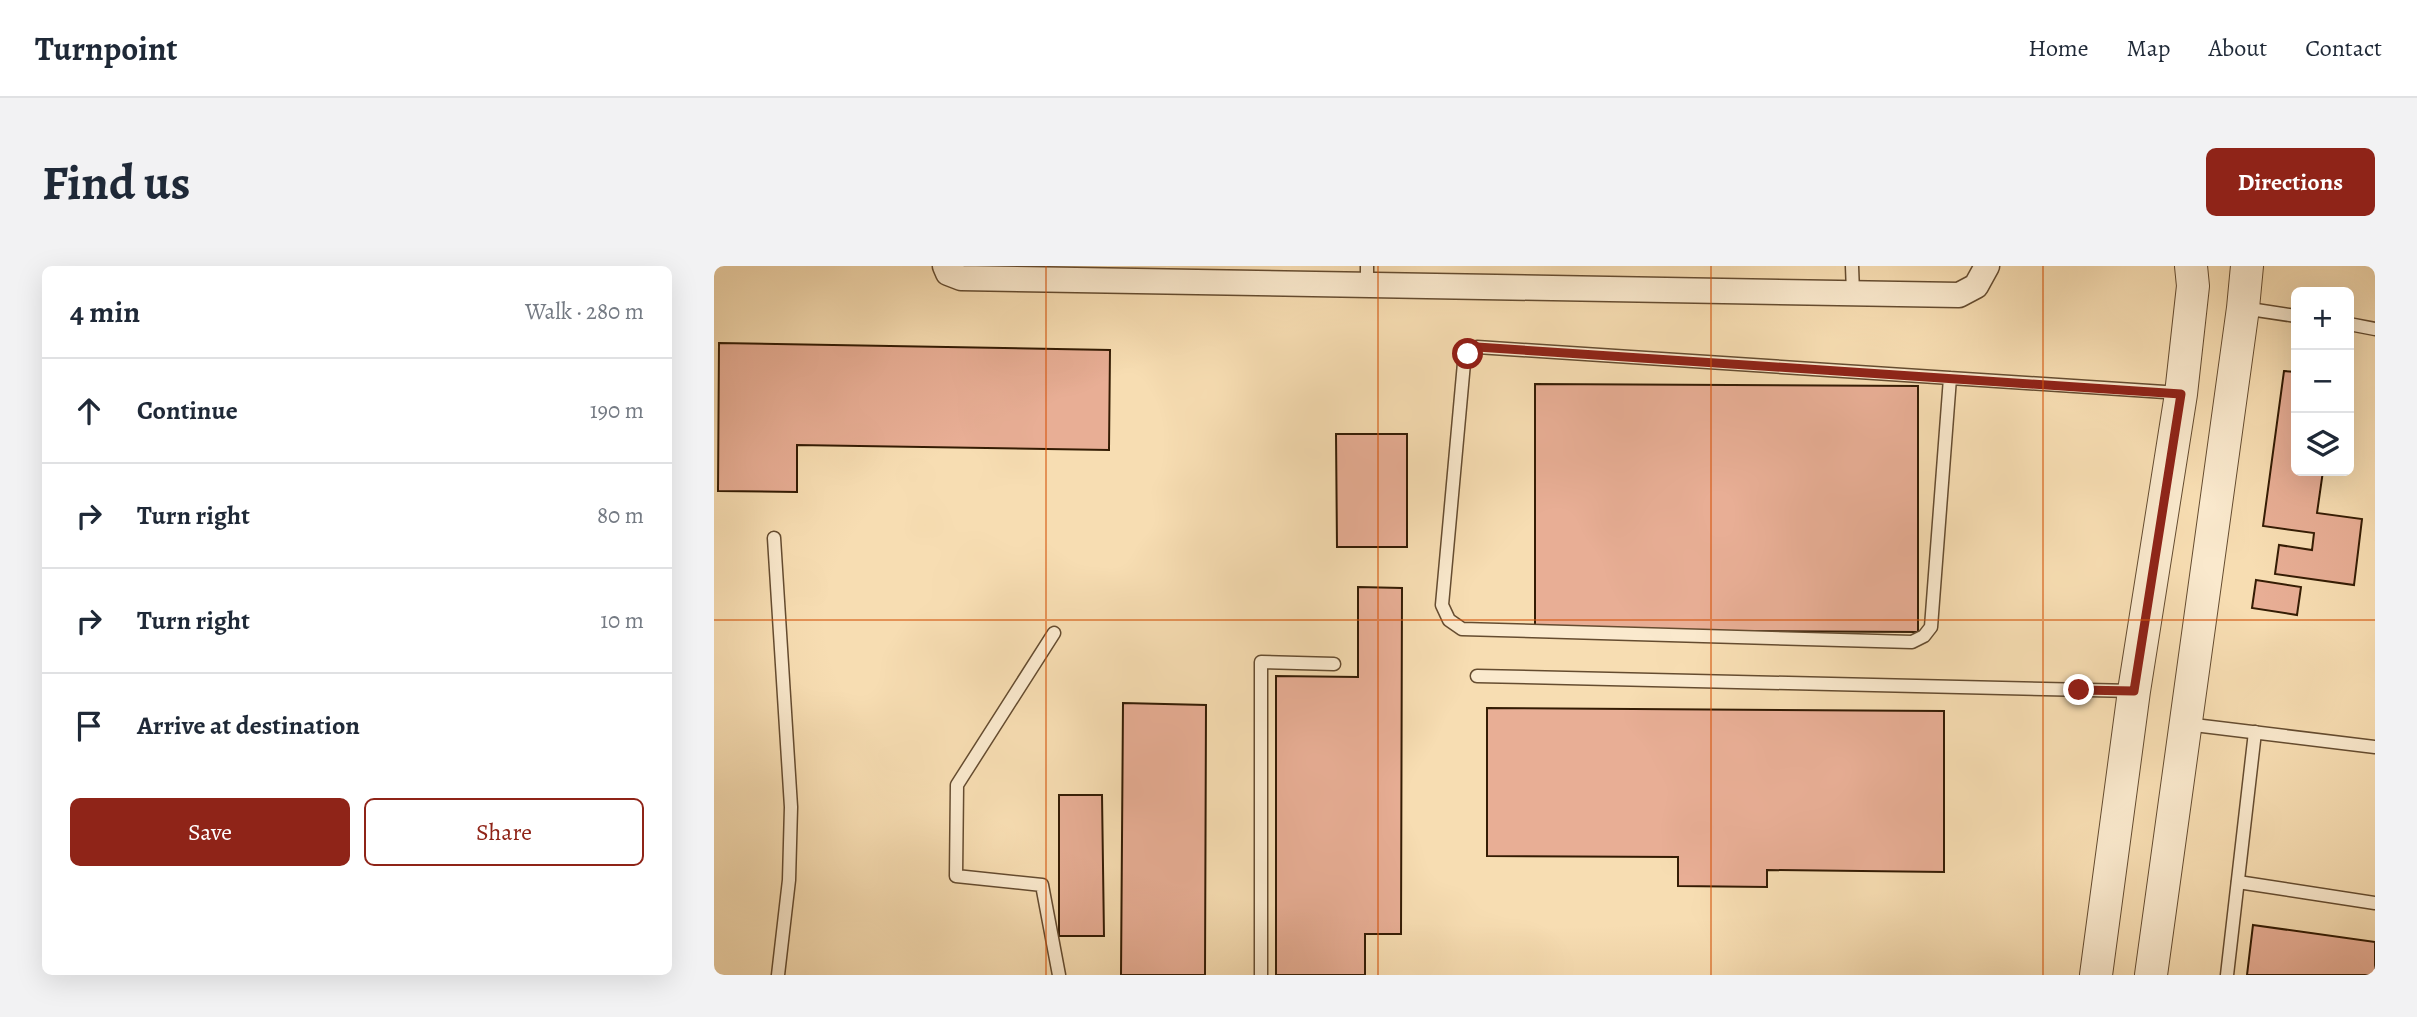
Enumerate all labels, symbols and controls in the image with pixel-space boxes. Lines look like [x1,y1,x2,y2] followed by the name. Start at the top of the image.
[35,26,177,71] text: Turnpoint
[2028,32,2089,64] text: Home
[2127,32,2171,64] text: Map
[2209,32,2267,64] text: About
[2305,32,2382,64] text: Contact
[2206,148,2375,216] button: Directions
[42,149,190,216] text: Find us
[2291,287,2354,476] map controls
[2291,287,2354,350] button: +
[70,292,140,332] text: 4 min
[525,296,644,327] text: Walk · 280 m
[1452,338,1483,369] route start
[2291,350,2354,413] button: −
[70,392,108,430] icon: ahead
[137,393,238,428] text: Continue
[590,395,644,426] text: 190 m
[2291,413,2354,476] button: layers
[70,497,108,535] icon: right
[137,498,250,533] text: Turn right
[597,500,644,531] text: 80 m
[70,602,108,640] icon: right
[137,603,250,638] text: Turn right
[600,605,644,636] text: 10 m
[2063,674,2094,705] route end
[70,707,108,745] icon: arrive
[137,708,360,743] text: Arrive at destination
[70,798,350,866] button: Save
[364,798,644,866] button: Share

